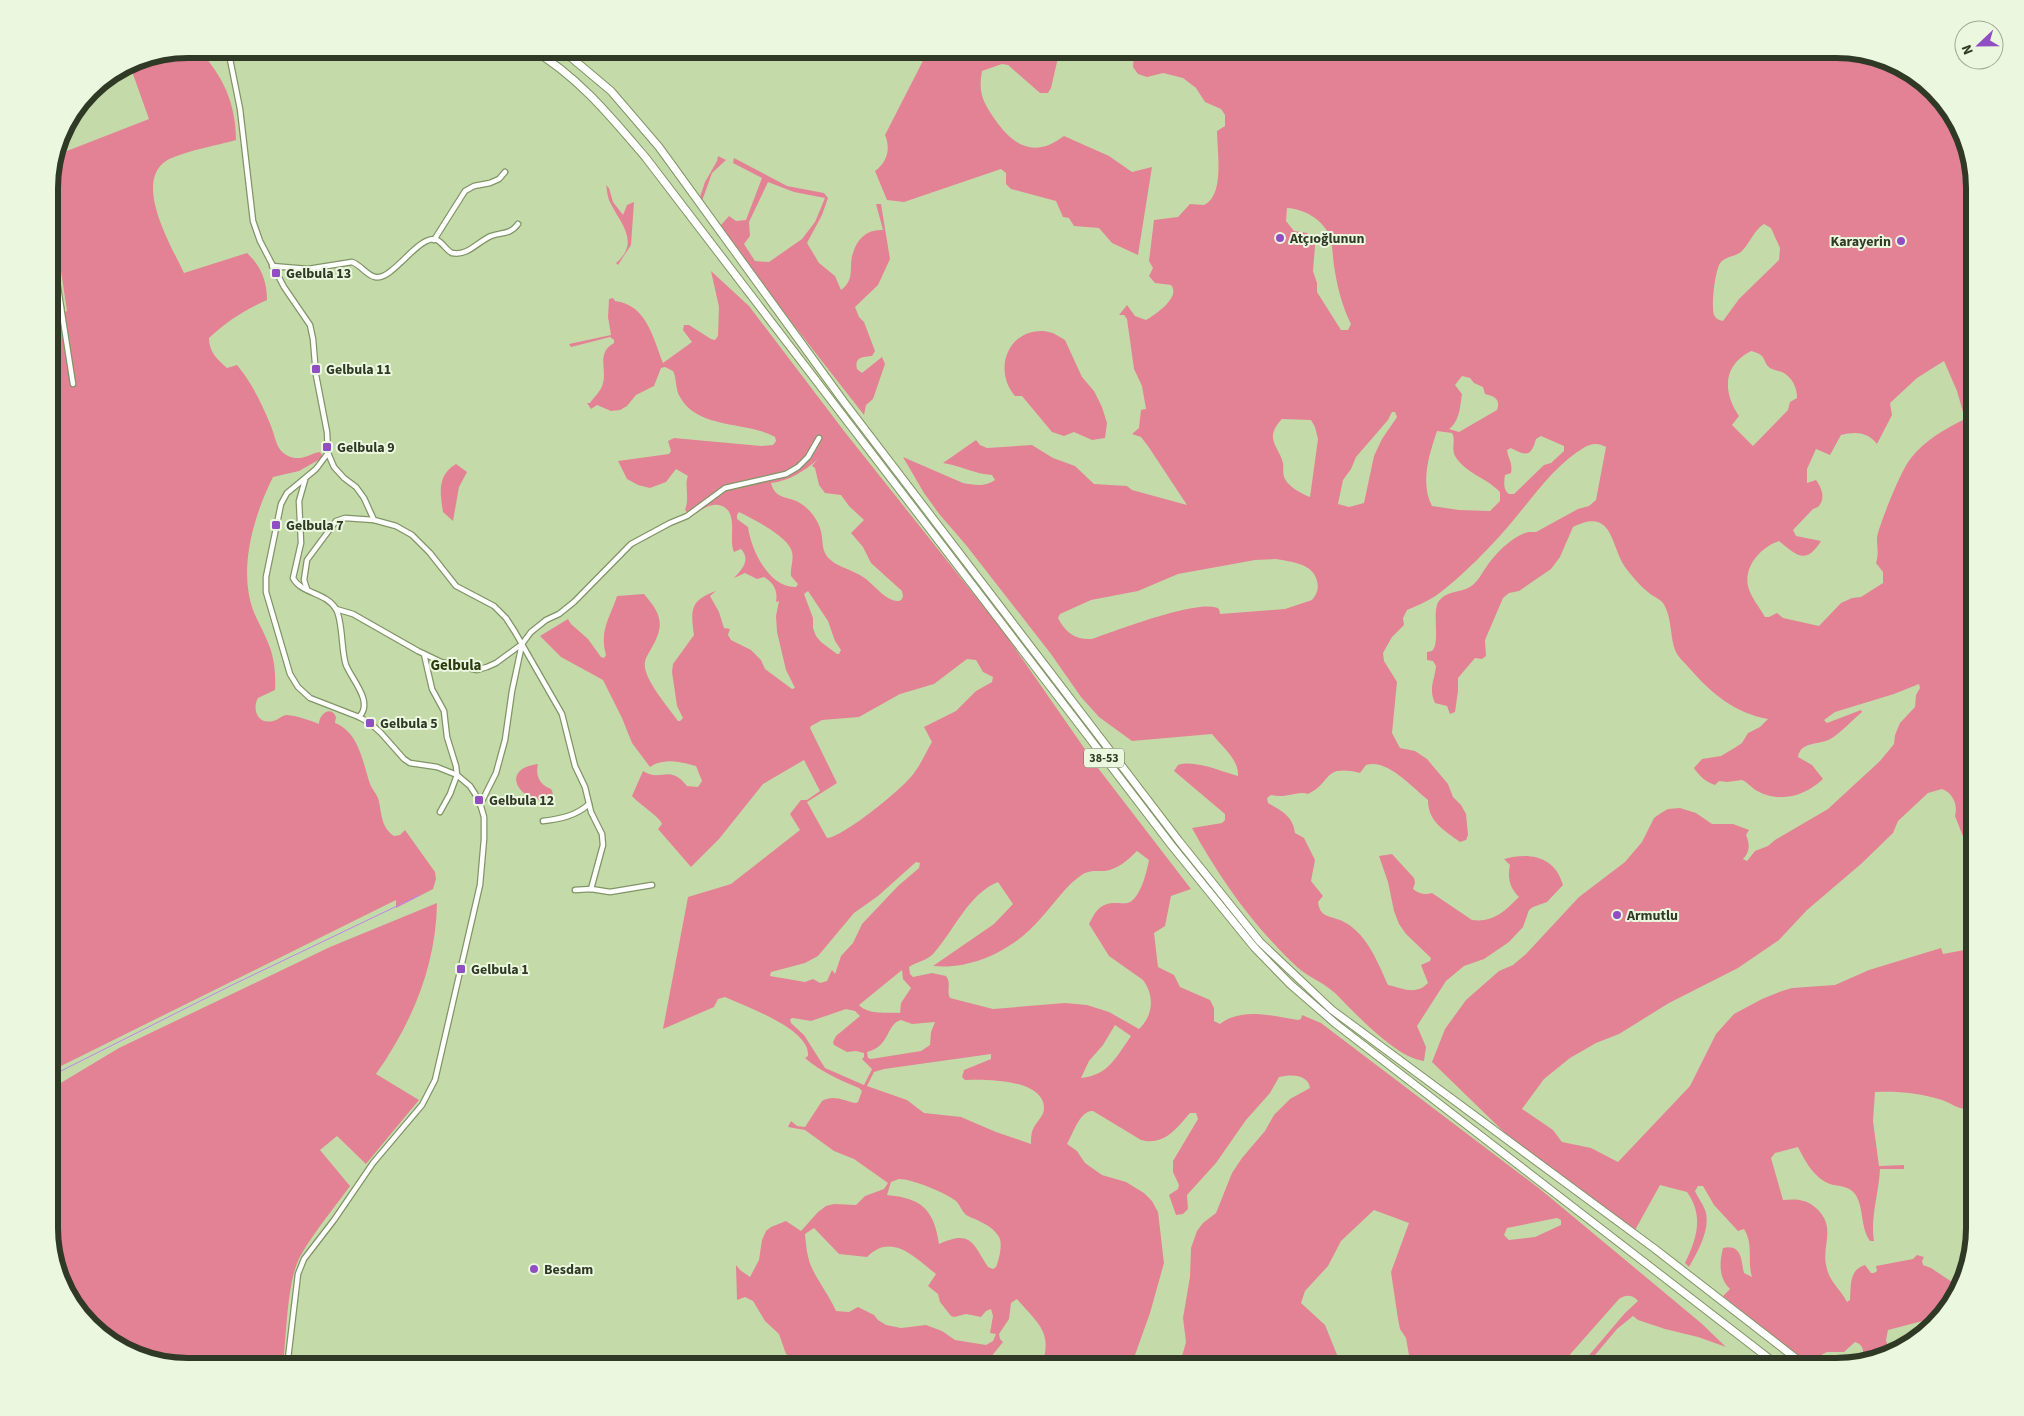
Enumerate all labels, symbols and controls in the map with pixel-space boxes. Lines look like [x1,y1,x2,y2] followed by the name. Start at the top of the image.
[1954,20,2004,70] north arrow
[1957,41,1979,58] text: N
[1289,229,1364,249] place label: Atçıoğlunun
[1274,232,1286,244] marker: Atçıoğlunun
[1831,232,1891,252] place label: Karayerin
[1895,235,1907,247] marker: Karayerin
[286,264,351,284] place label: Gelbula 13
[270,267,282,279] marker: Gelbula 13
[326,360,391,380] place label: Gelbula 11
[310,363,322,375] marker: Gelbula 11
[337,438,395,458] place label: Gelbula 9
[321,441,333,453] marker: Gelbula 9
[286,516,344,536] place label: Gelbula 7
[270,519,282,531] marker: Gelbula 7
[431,655,482,676] district label: Gelbula
[380,714,438,734] place label: Gelbula 5
[364,717,376,729] marker: Gelbula 5
[1084,748,1124,768] road number: 38-53
[489,791,554,811] place label: Gelbula 12
[473,794,485,806] marker: Gelbula 12
[1626,906,1678,926] place label: Armutlu
[1611,909,1623,921] marker: Armutlu
[471,960,529,980] place label: Gelbula 1
[455,963,467,975] marker: Gelbula 1
[544,1260,593,1280] place label: Besdam
[528,1263,540,1275] marker: Besdam

